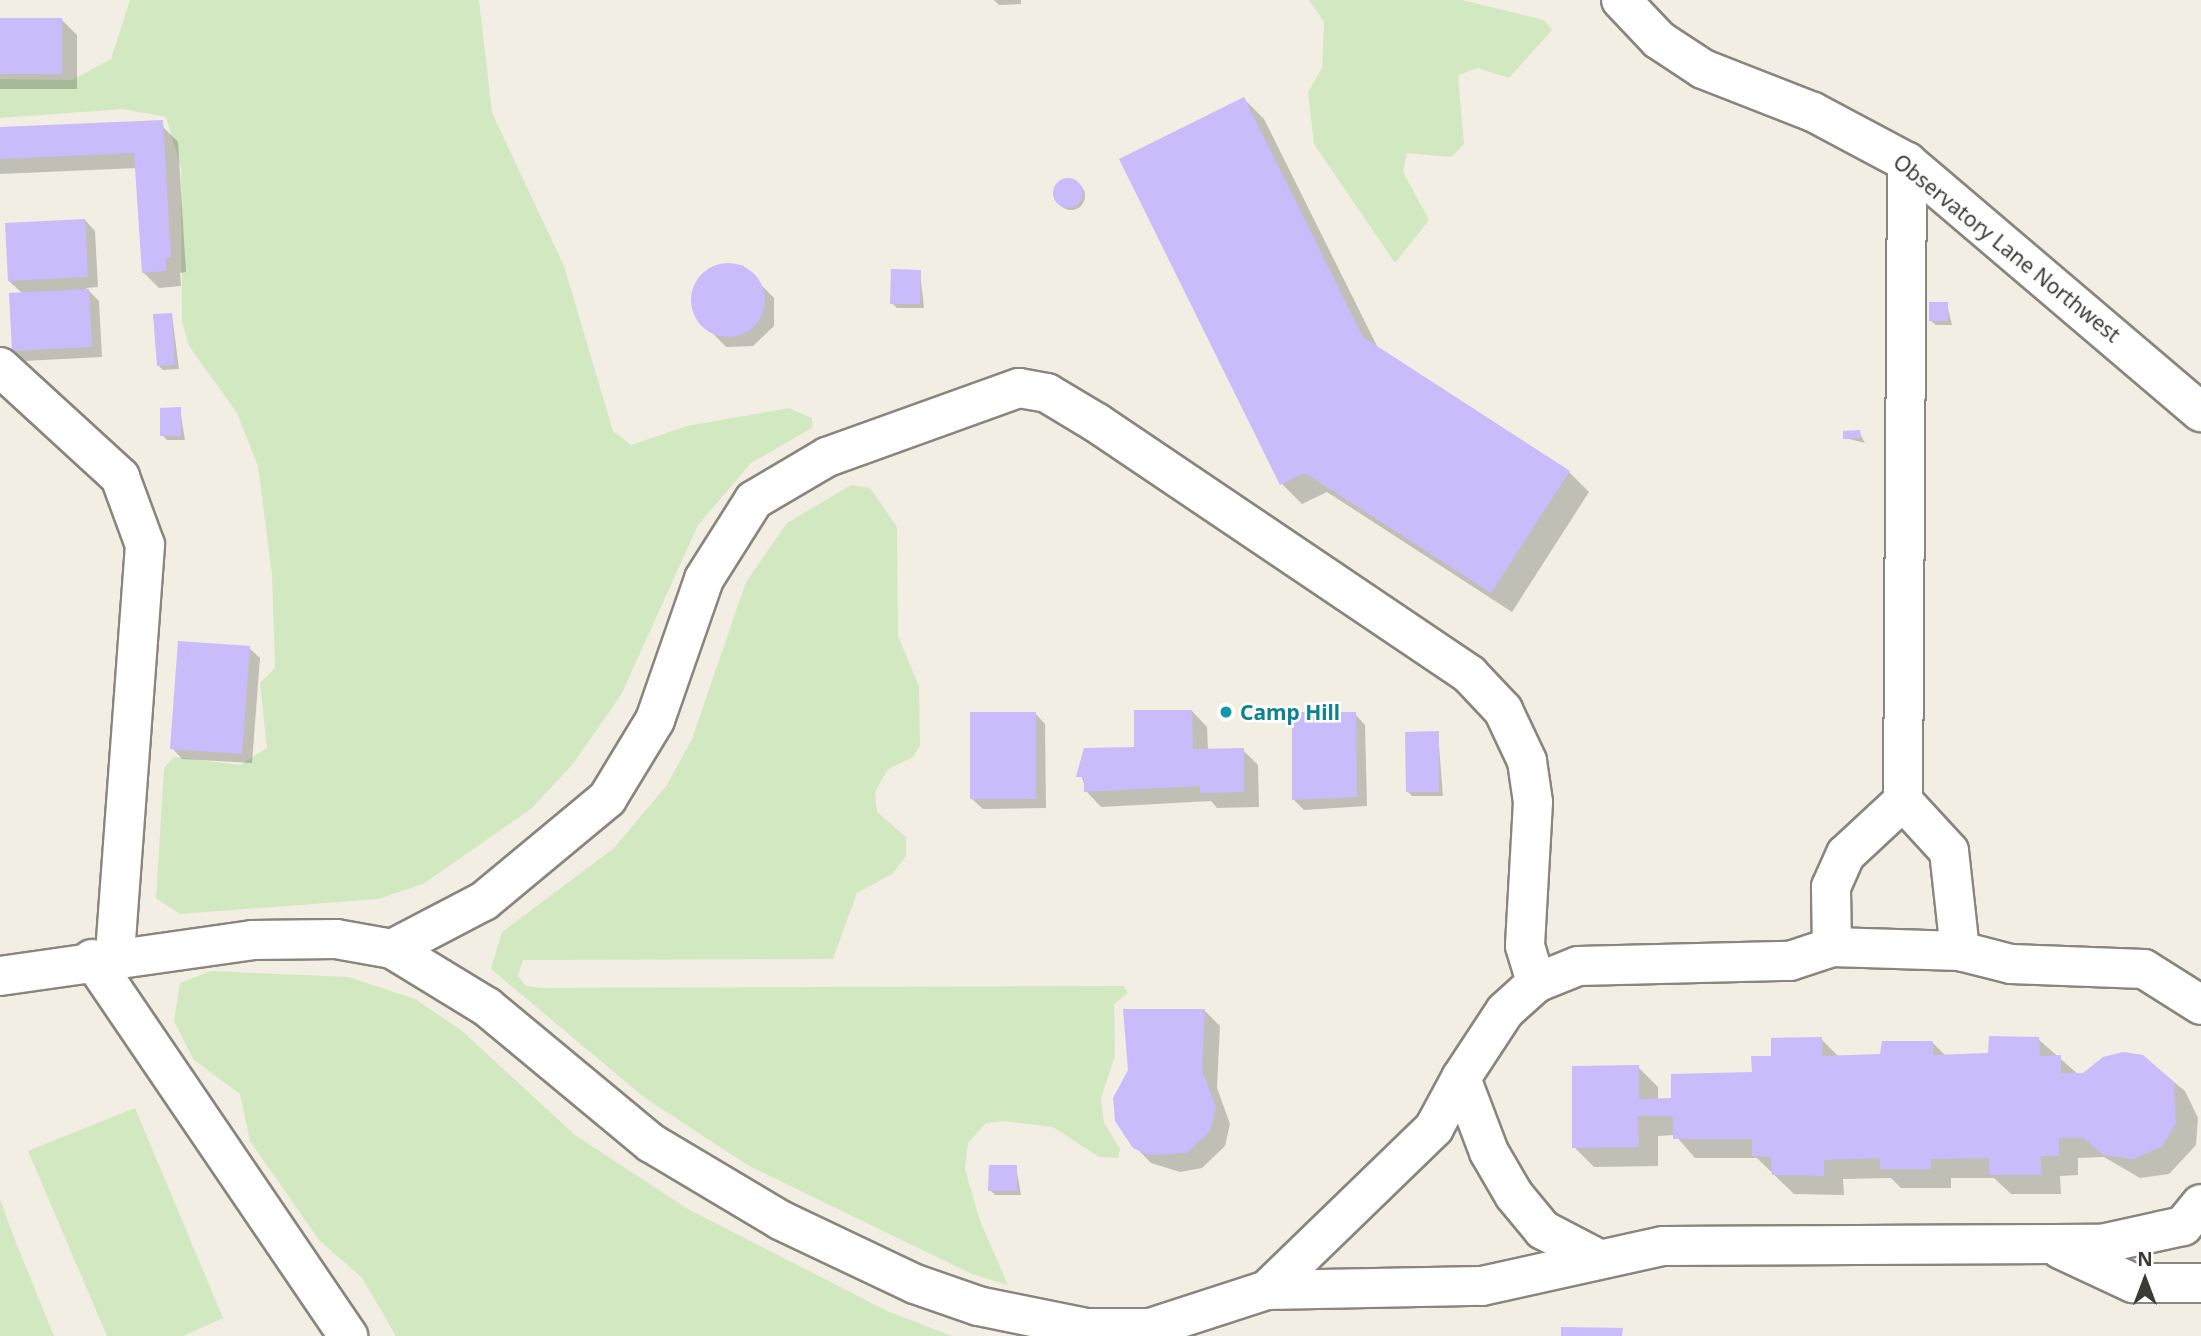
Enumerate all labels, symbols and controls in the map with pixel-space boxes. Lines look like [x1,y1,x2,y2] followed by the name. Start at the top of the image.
[1889,149,2125,347] street label: Observatory Lane Northwest
[1240,699,1340,725] place label: Camp Hill
[1218,704,1234,720] marker: Camp Hill
[2110,1245,2180,1315] north arrow
[2137,1246,2153,1272] text: N

